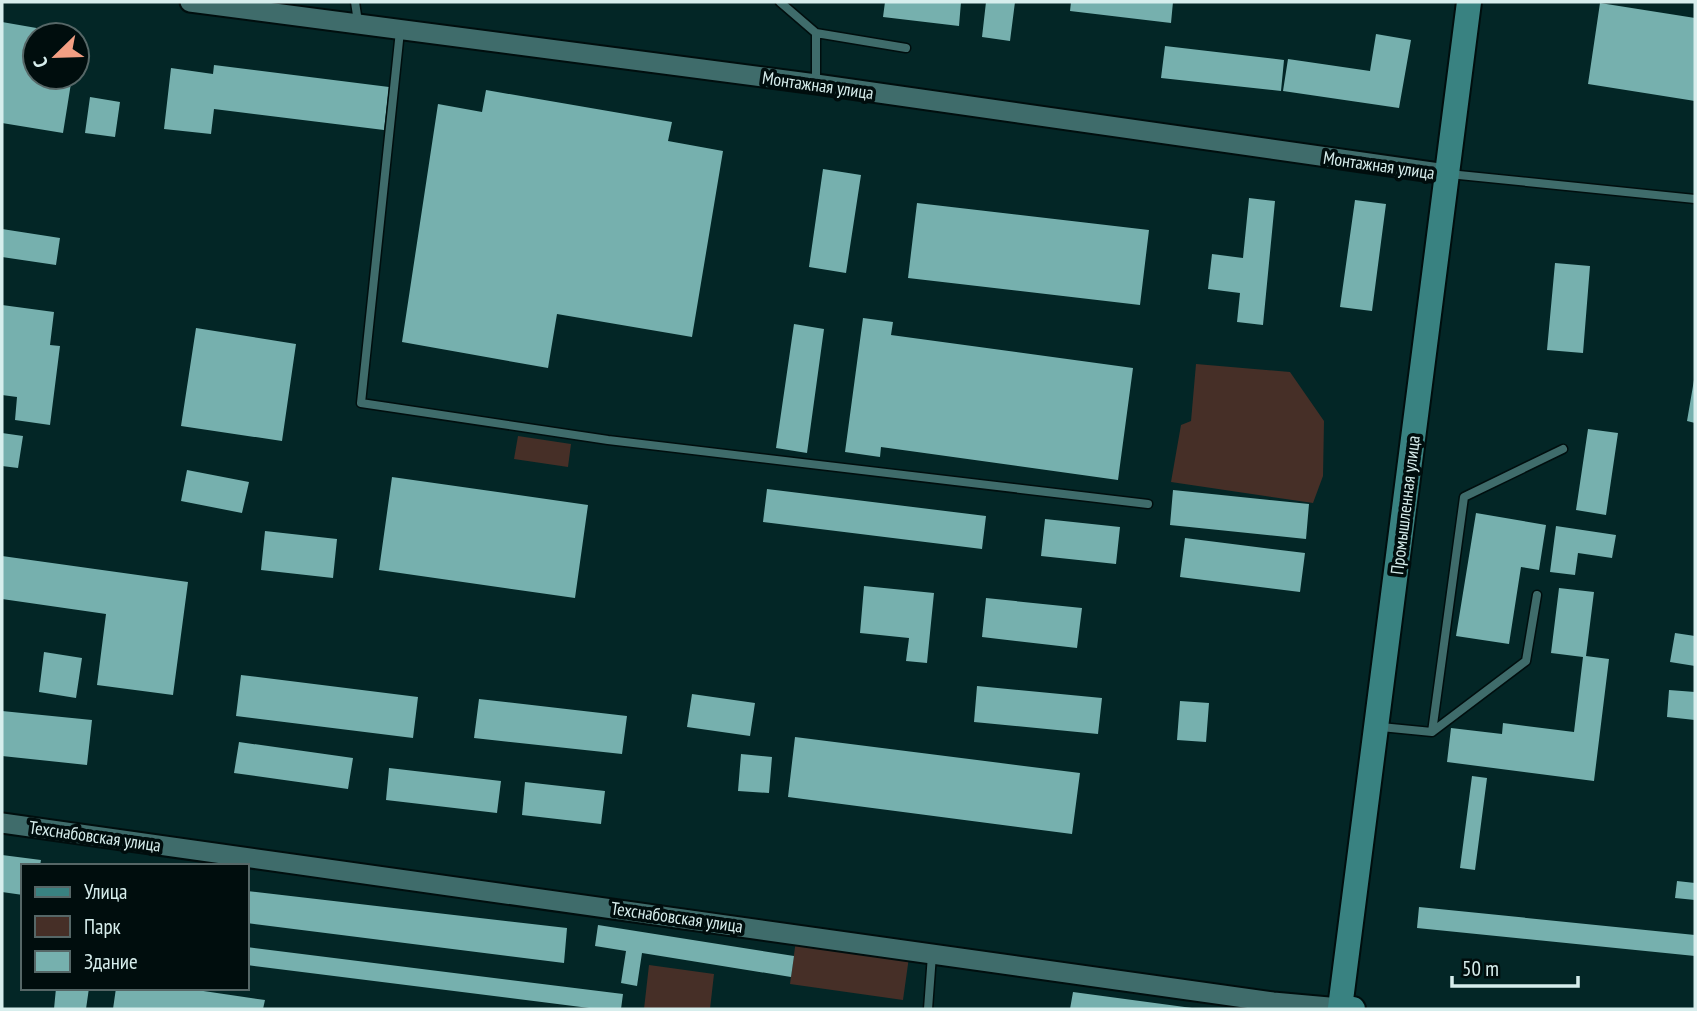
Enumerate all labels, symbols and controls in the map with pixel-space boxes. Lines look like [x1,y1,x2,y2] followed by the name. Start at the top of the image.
[21,21,91,91] north arrow
[27,54,53,71] text: С
[761,66,875,104] street label: Монтажная улица
[1322,146,1436,184] street label: Монтажная улица
[1385,434,1425,576] street label: Промышленная улица
[28,815,162,857] street label: Техснабовская улица
[21,864,248,990] legend
[84,878,127,905] text: Улица
[610,896,744,938] street label: Техснабовская улица
[84,913,121,940] text: Парк
[1452,944,1578,988] scale bar
[84,948,138,975] text: Здание
[1462,955,1499,982] text: 50 m

